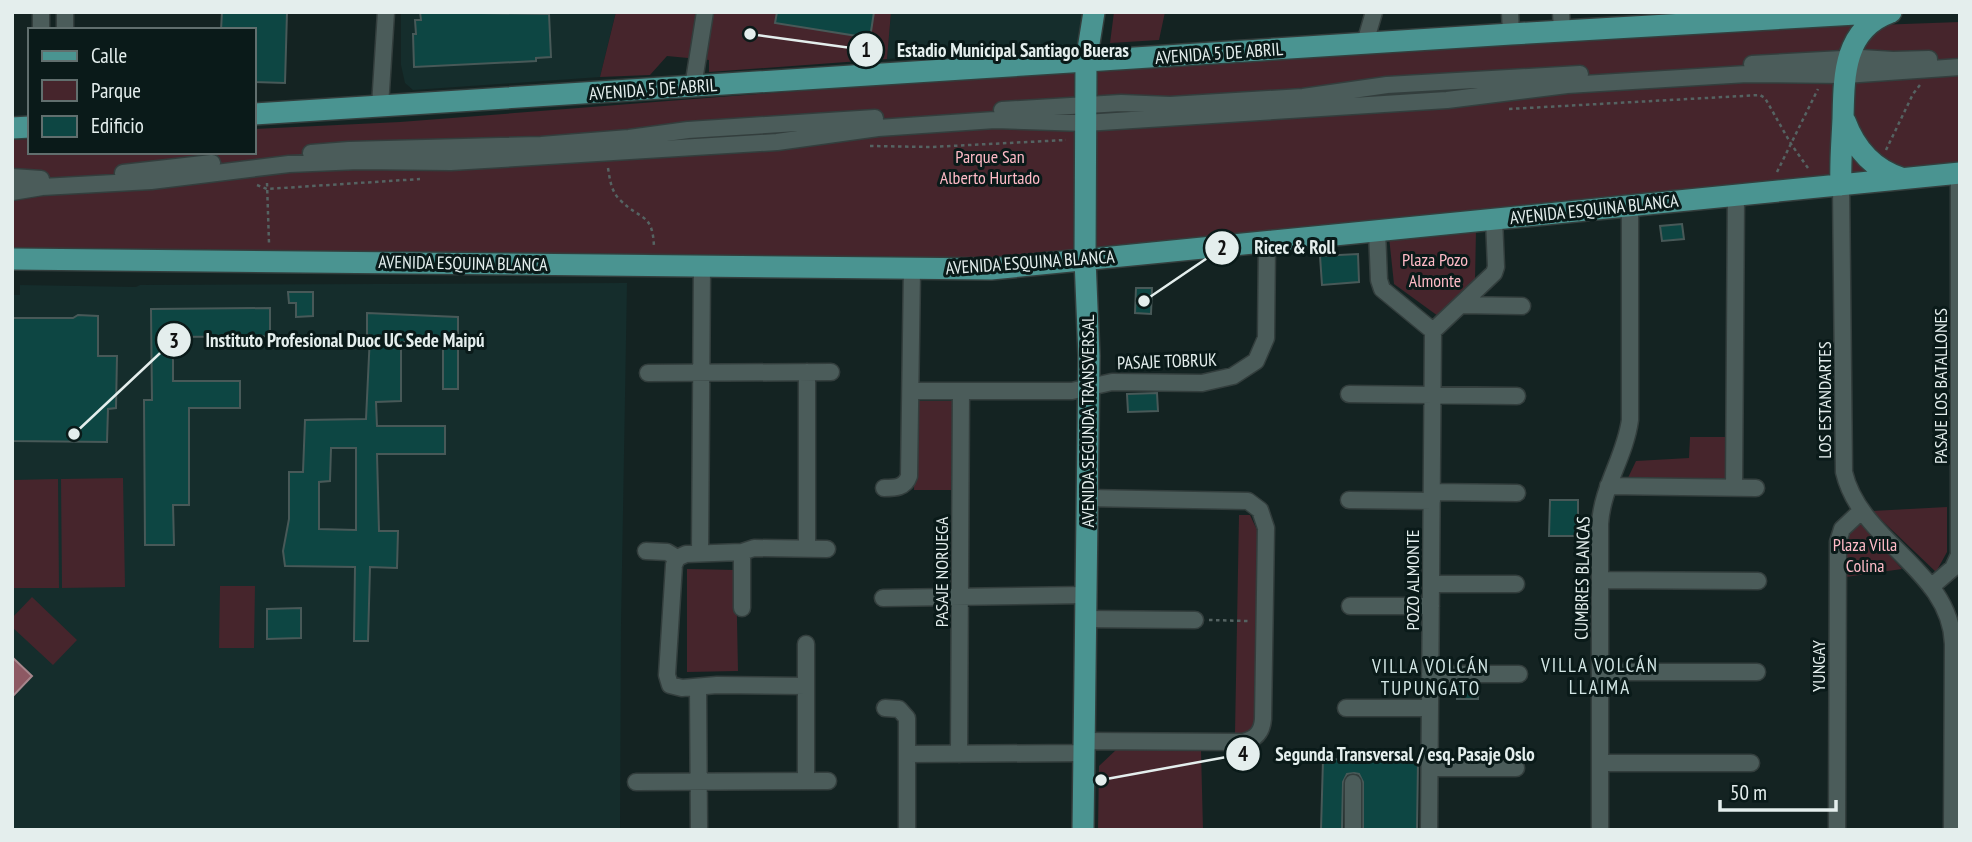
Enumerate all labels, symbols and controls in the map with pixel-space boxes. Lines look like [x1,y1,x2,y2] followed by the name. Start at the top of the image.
[28,28,256,154] legend
[848,30,1143,70] callout: Estadio Municipal Santiago Bueras
[861,36,871,63] text: 1
[1154,37,1284,69] street label: AVENIDA 5 DE ABRIL
[897,38,1129,62] text: Estadio Municipal Santiago Bueras
[91,42,127,69] text: Calle
[588,73,718,105] street label: AVENIDA 5 DE ABRIL
[91,77,141,104] text: Parque
[91,112,144,139] text: Edificio
[940,145,1040,189] park label: Parque San Alberto Hurtado
[1509,189,1680,229] street label: AVENIDA ESQUINA BLANCA
[1205,228,1350,268] callout: Ricec & Roll
[1217,234,1227,261] text: 2
[1254,235,1336,259] text: Ricec & Roll
[945,245,1116,279] street label: AVENIDA ESQUINA BLANCA
[1402,248,1468,292] park label: Plaza Pozo Almonte
[378,250,548,276] street label: AVENIDA ESQUINA BLANCA
[1929,308,1952,464] street label: PASAJE LOS BATALLONES
[1076,314,1099,527] street label: AVENIDA SEGUNDA TRANSVERSAL
[156,320,499,360] callout: Instituto Profesional Duoc UC Sede Maipú
[169,327,179,354] text: 3
[206,328,484,352] text: Instituto Profesional Duoc UC Sede Maipú
[1813,341,1836,459] street label: LOS ESTANDARTES
[1117,348,1217,374] street label: PASAJE TOBRUK
[930,516,953,627] street label: PASAJE NORUEGA
[1569,516,1595,640] street label: CUMBRES BLANCAS
[1401,530,1424,630] street label: POZO ALMONTE
[1833,533,1897,577] park label: Plaza Villa Colina
[1807,639,1830,692] street label: YUNGAY
[1540,653,1659,699] district label: VILLA VOLCÁN LLAIMA
[1371,654,1490,700] district label: VILLA VOLCÁN TUPUNGATO
[1225,734,1550,774] callout: Segunda Transversal / esq. Pasaje Oslo
[1238,740,1248,767] text: 4
[1275,742,1535,766] text: Segunda Transversal / esq. Pasaje Oslo
[1720,768,1836,812] scale bar
[1730,779,1767,806] text: 50 m

